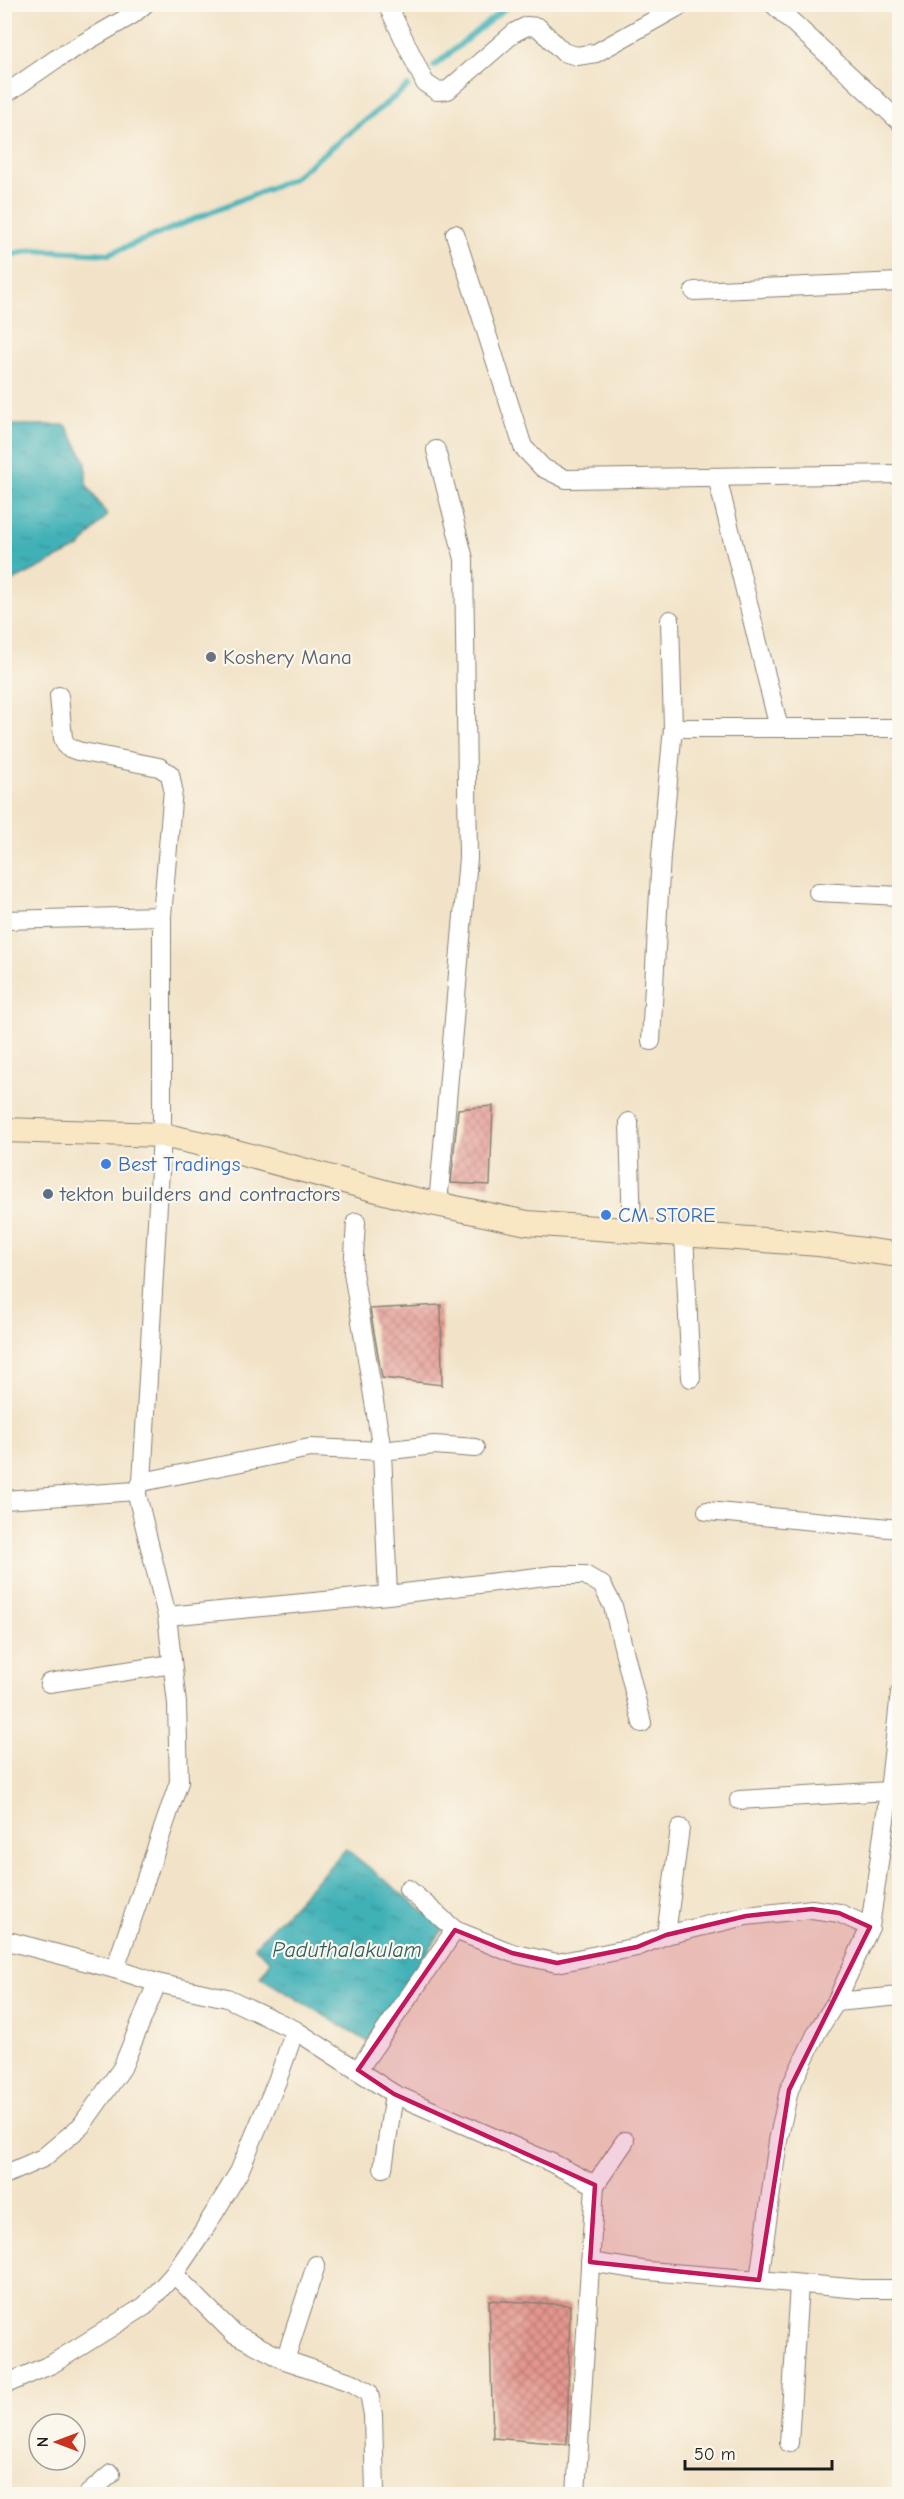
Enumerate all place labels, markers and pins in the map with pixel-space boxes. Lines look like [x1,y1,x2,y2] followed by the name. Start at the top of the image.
[223,645,352,669] place label: Koshery Mana
[204,650,218,664] marker: Koshery Mana
[118,1152,240,1176] place label: Best Tradings
[99,1157,113,1171] marker: Best Tradings
[59,1182,340,1206] place label: tekton builders and contractors
[41,1187,55,1201] marker: tekton builders and contractors
[618,1203,716,1227] place label: CM STORE
[599,1208,613,1222] marker: CM STORE

